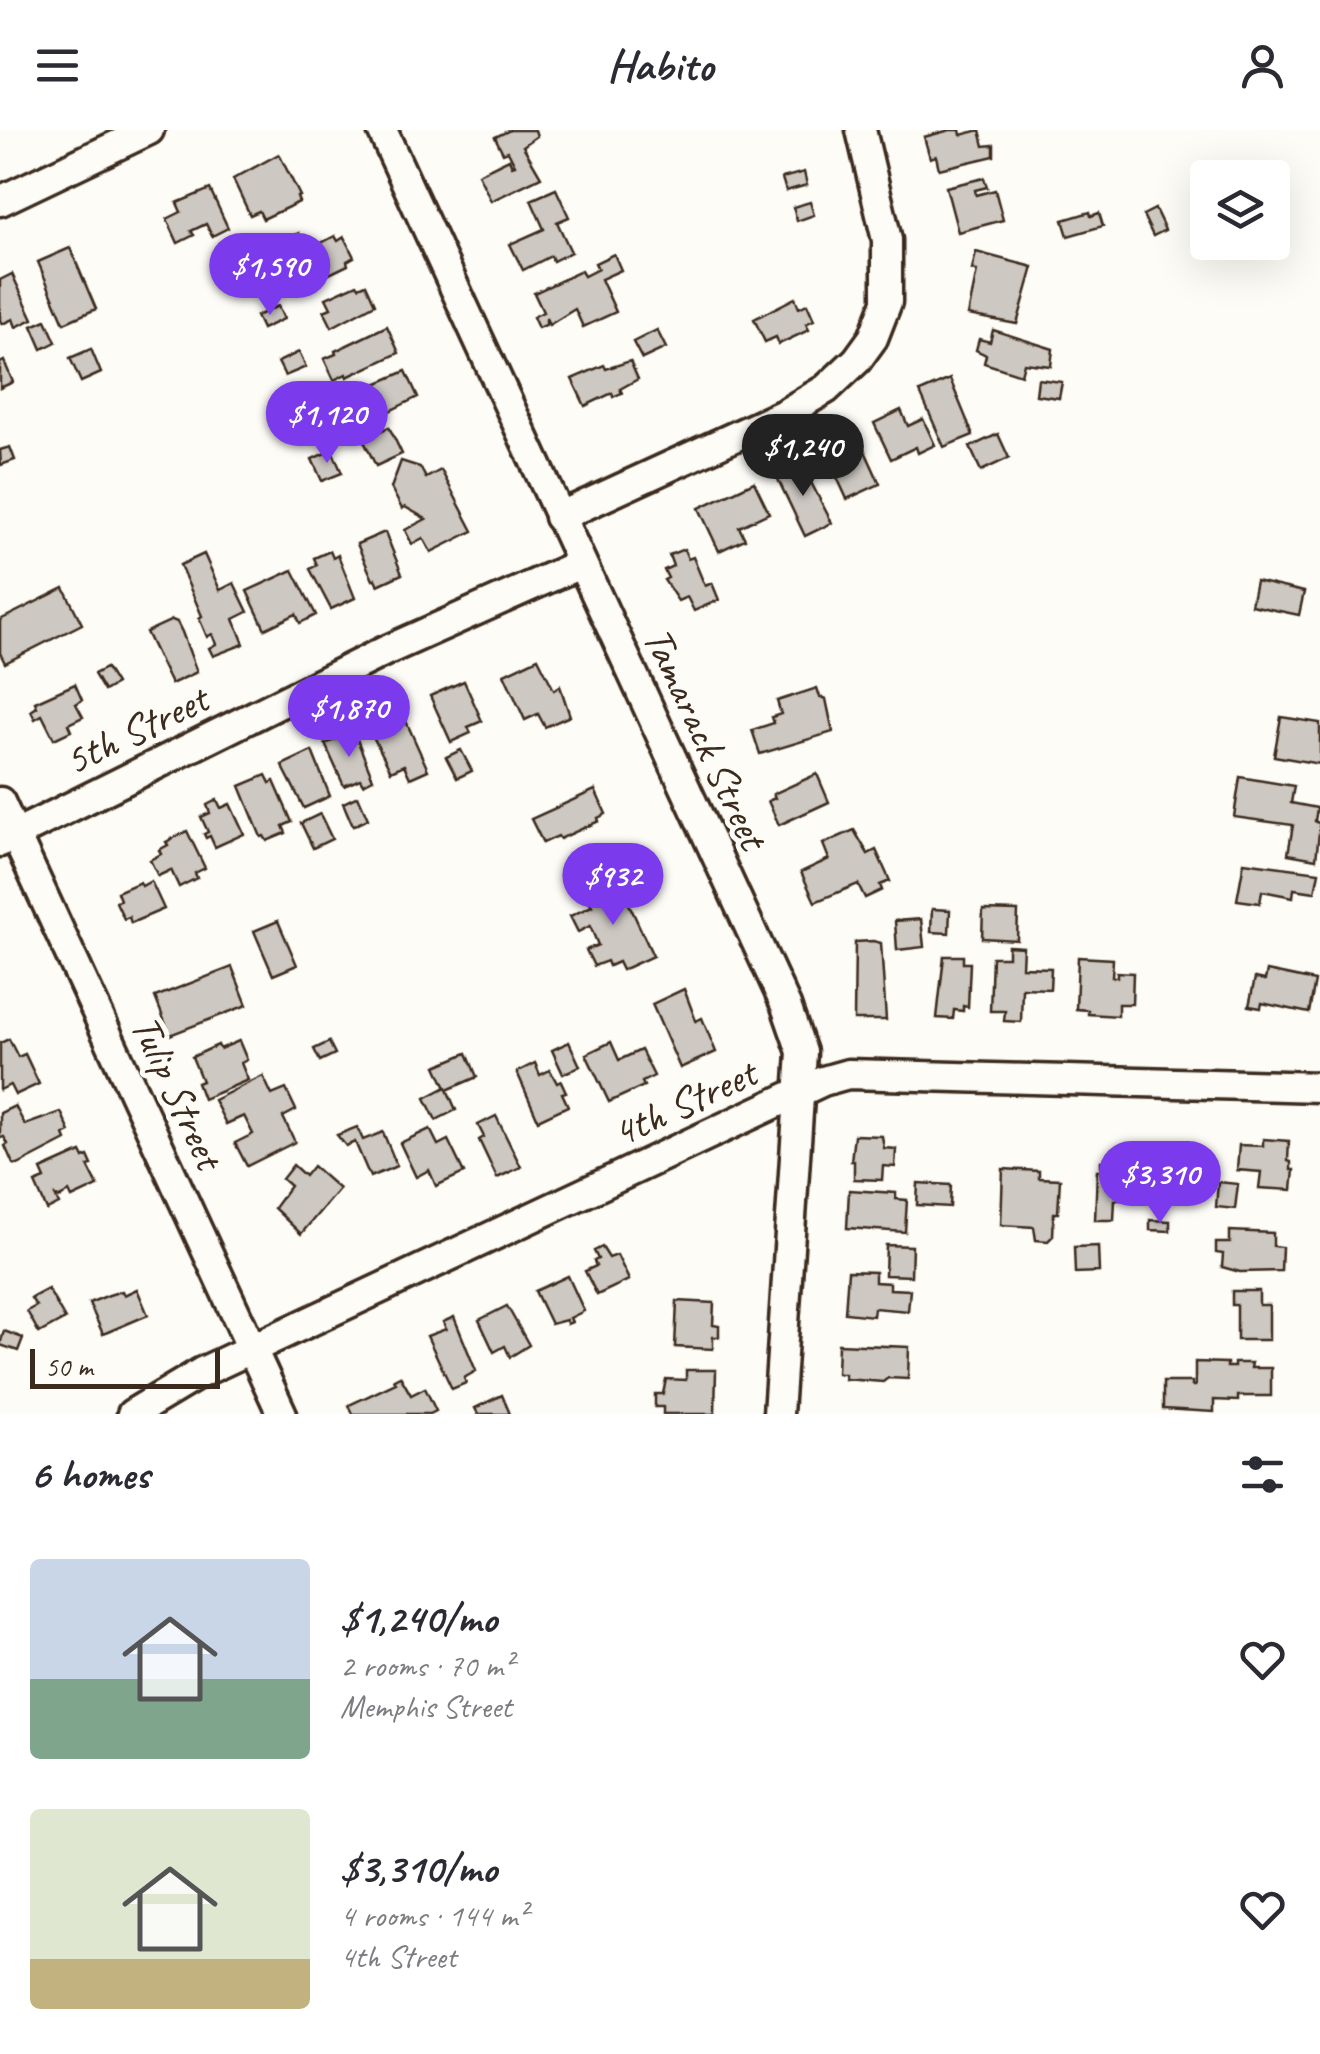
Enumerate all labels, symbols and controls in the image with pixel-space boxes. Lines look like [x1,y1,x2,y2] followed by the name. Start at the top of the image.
[607,37,713,94] text: Habito
[30,38,85,93] icon: menu
[1235,38,1290,93] icon: person
[1190,160,1290,260] map controls
[1190,160,1290,260] button: layers
[189,233,351,318] pin: $1,590
[231,245,309,286] text: $1,590
[246,381,408,466] pin: $1,120
[288,393,366,434] text: $1,120
[722,414,884,499] pin: $1,240
[764,426,842,467] text: $1,240
[631,619,781,861] street label: Tamarack Street
[56,671,220,787] street label: 5th Street
[268,675,430,760] pin: $1,870
[310,687,388,728] text: $1,870
[554,843,672,928] pin: $932
[584,855,642,896] text: $932
[119,1007,237,1181] street label: Tulip Street
[604,1045,768,1159] street label: 4th Street
[1079,1141,1241,1226] pin: $3,310
[1121,1153,1199,1194] text: $3,310
[30,1344,220,1388] scale bar
[45,1349,93,1384] text: 50 m
[1235,1447,1290,1502] icon: filters
[30,1448,149,1501] text: 6 homes
[340,1592,497,1645] text: $1,240/mo
[110,1599,230,1719] icon: home
[1235,1632,1290,1687] icon: heart
[340,1645,513,1686] text: 2 rooms · 70 m²
[340,1686,512,1727] text: Memphis Street
[340,1842,497,1895] text: $3,310/mo
[110,1849,230,1969] icon: home
[1235,1882,1290,1937] icon: heart
[340,1895,527,1936] text: 4 rooms · 144 m²
[340,1936,456,1977] text: 4th Street

